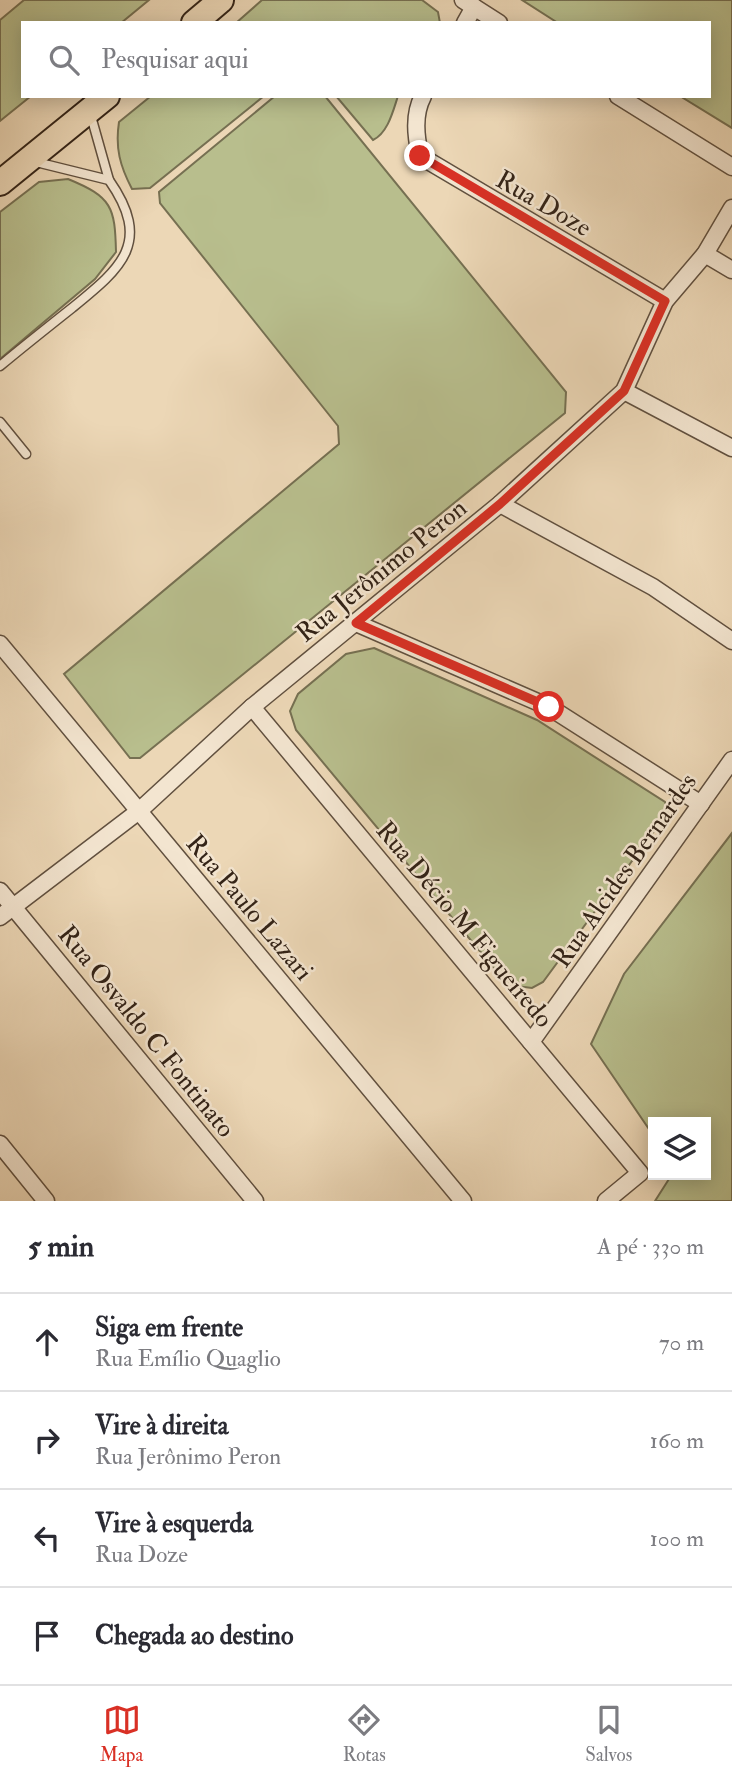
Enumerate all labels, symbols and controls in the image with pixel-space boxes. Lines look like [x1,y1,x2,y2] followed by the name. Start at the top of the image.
[21,21,711,98] search box
[45,41,83,79] icon: search
[101,44,249,76] text: Pesquisar aqui
[404,140,435,171] route end
[490,164,597,244] street label: Rua Doze
[290,492,473,649] street label: Rua Jerônimo Peron
[533,691,564,722] route start
[546,767,704,974] street label: Rua Alcides Bernardes
[369,815,560,1034] street label: Rua Décio M Figueiredo
[179,828,320,987] street label: Rua Paulo Lazari
[51,919,242,1144] street label: Rua Osvaldo C Fontinato
[648,1117,711,1180] map controls
[648,1117,711,1180] button: layers
[28,1228,94,1265] text: 5 min
[597,1232,704,1261] text: A pé · 330 m
[95,1312,243,1344] text: Siga em frente
[28,1323,66,1361] icon: ahead
[659,1328,704,1357] text: 70 m
[95,1344,281,1373] text: Rua Emílio Quaglio
[95,1410,228,1442] text: Vire à direita
[28,1421,66,1459] icon: right
[650,1426,704,1455] text: 160 m
[95,1442,281,1471] text: Rua Jerônimo Peron
[95,1508,253,1540] text: Vire à esquerda
[28,1519,66,1557] icon: left
[650,1524,704,1553] text: 100 m
[95,1540,188,1569] text: Rua Doze
[28,1617,66,1655] icon: arrive
[95,1620,293,1652] text: Chegada ao destino
[100,1701,143,1767] tab: Mapa
[343,1701,386,1767] tab: Rotas
[585,1701,632,1767] tab: Salvos

